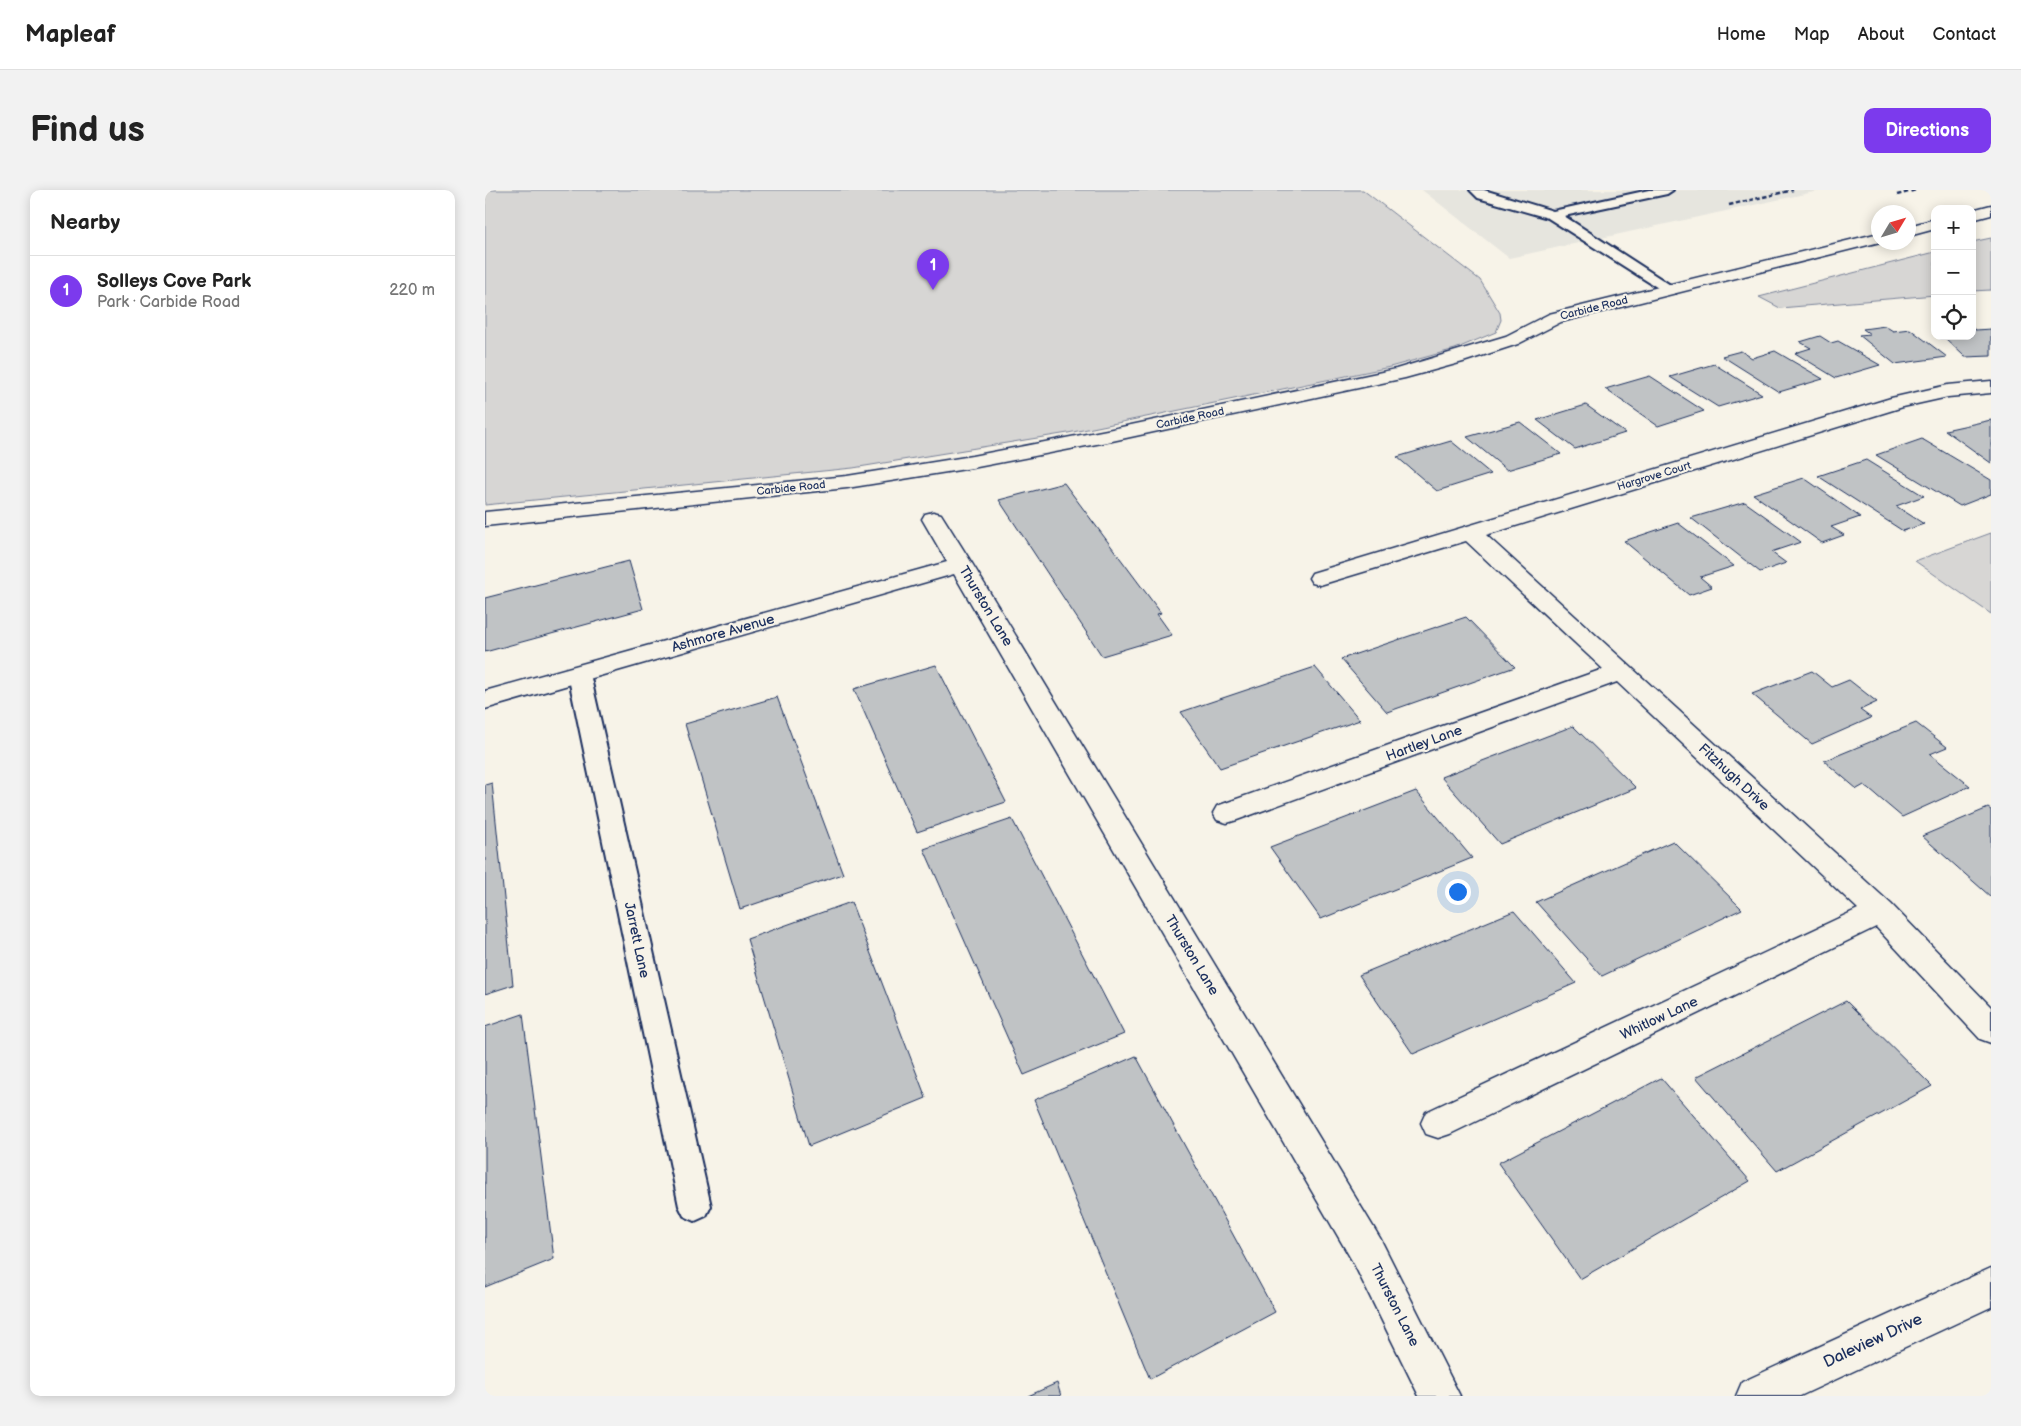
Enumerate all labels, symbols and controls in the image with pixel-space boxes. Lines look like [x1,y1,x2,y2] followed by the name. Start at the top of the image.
[25,20,116,49] text: Mapleaf
[1717,24,1766,45] text: Home
[1794,24,1830,45] text: Map
[1858,24,1905,45] text: About
[1933,24,1996,45] text: Contact
[1864,108,1991,153] button: Directions
[30,109,145,152] text: Find us
[1871,205,1916,250] north arrow
[1931,205,1976,340] map controls
[1931,205,1976,250] button: +
[50,210,120,235] text: Nearby
[917,249,949,290] pin: 1
[1931,250,1976,295] button: −
[97,270,251,293] text: Solleys Cove Park
[63,281,69,300] text: 1
[389,281,435,300] text: 220 m
[97,293,240,312] text: Park · Carbide Road
[1559,293,1629,323] street label: Carbide Road
[1931,295,1976,340] button: locate
[1155,404,1225,432] street label: Carbide Road
[1616,458,1693,493] street label: Hargrove Court
[756,478,826,498] street label: Carbide Road
[955,563,1017,649] street label: Thurston Lane
[670,610,776,656] street label: Ashmore Avenue
[1384,721,1464,765] street label: Hartley Lane
[1695,740,1773,814] street label: Fitzhugh Drive
[1445,879,1471,905] your location
[621,900,653,980] street label: Jarrett Lane
[1161,912,1223,998] street label: Thurston Lane
[1618,993,1700,1043] street label: Whitlow Lane
[1367,1261,1423,1349] street label: Thurston Lane
[1821,1310,1926,1372] street label: Daleview Drive

